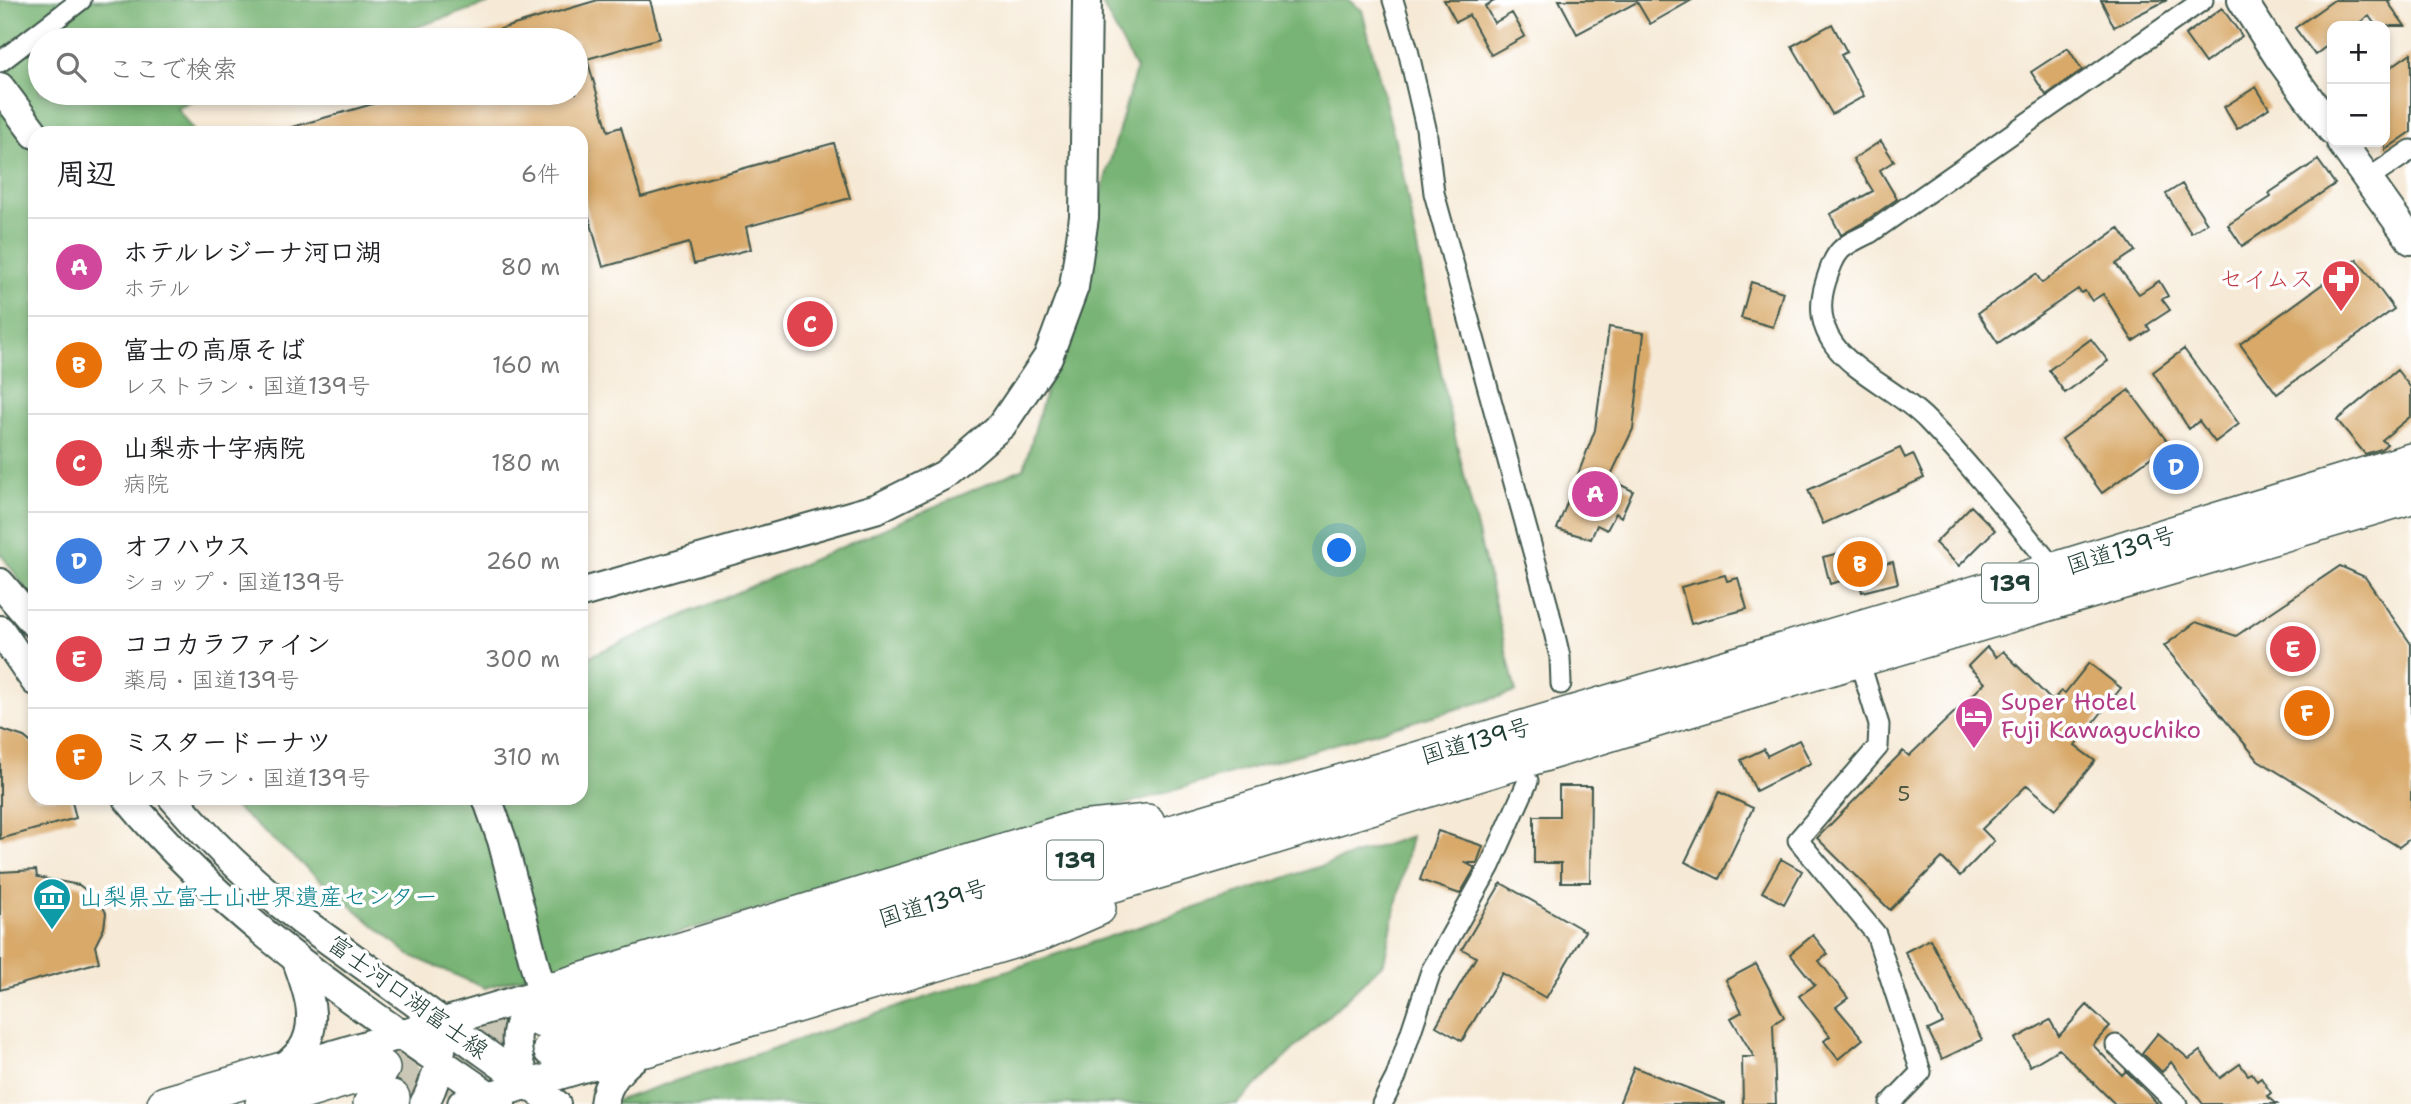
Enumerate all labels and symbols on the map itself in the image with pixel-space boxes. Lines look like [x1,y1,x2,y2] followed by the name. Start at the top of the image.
[2320,258,2362,313] pharmacy icon: セイムス
[2219,263,2314,295] place label: セイムス
[787,298,833,350] pin: C
[2153,441,2199,493] pin: D
[1572,468,1618,520] pin: A
[2062,518,2180,582] street label: 国道139号
[1322,533,1356,567] your location
[1837,538,1883,590] pin: B
[1982,564,2038,603] road number: 139
[2270,623,2316,675] pin: E
[2001,686,2201,746] place label: Super Hotel Fuji Kawaguchiko
[2284,687,2330,739] pin: F
[1953,695,1995,750] hotel icon: Super Hotel Fuji Kawaguchiko
[1417,710,1535,772] street label: 国道139号
[1898,780,1910,808] house number: 5
[1047,840,1103,880] road number: 139
[874,871,992,935] street label: 国道139号
[31,876,73,931] museum icon: 山梨県立富士山世界遺産センター
[79,881,438,913] place label: 山梨県立富士山世界遺産センター
[321,928,495,1066] street label: 富士河口湖富士線

